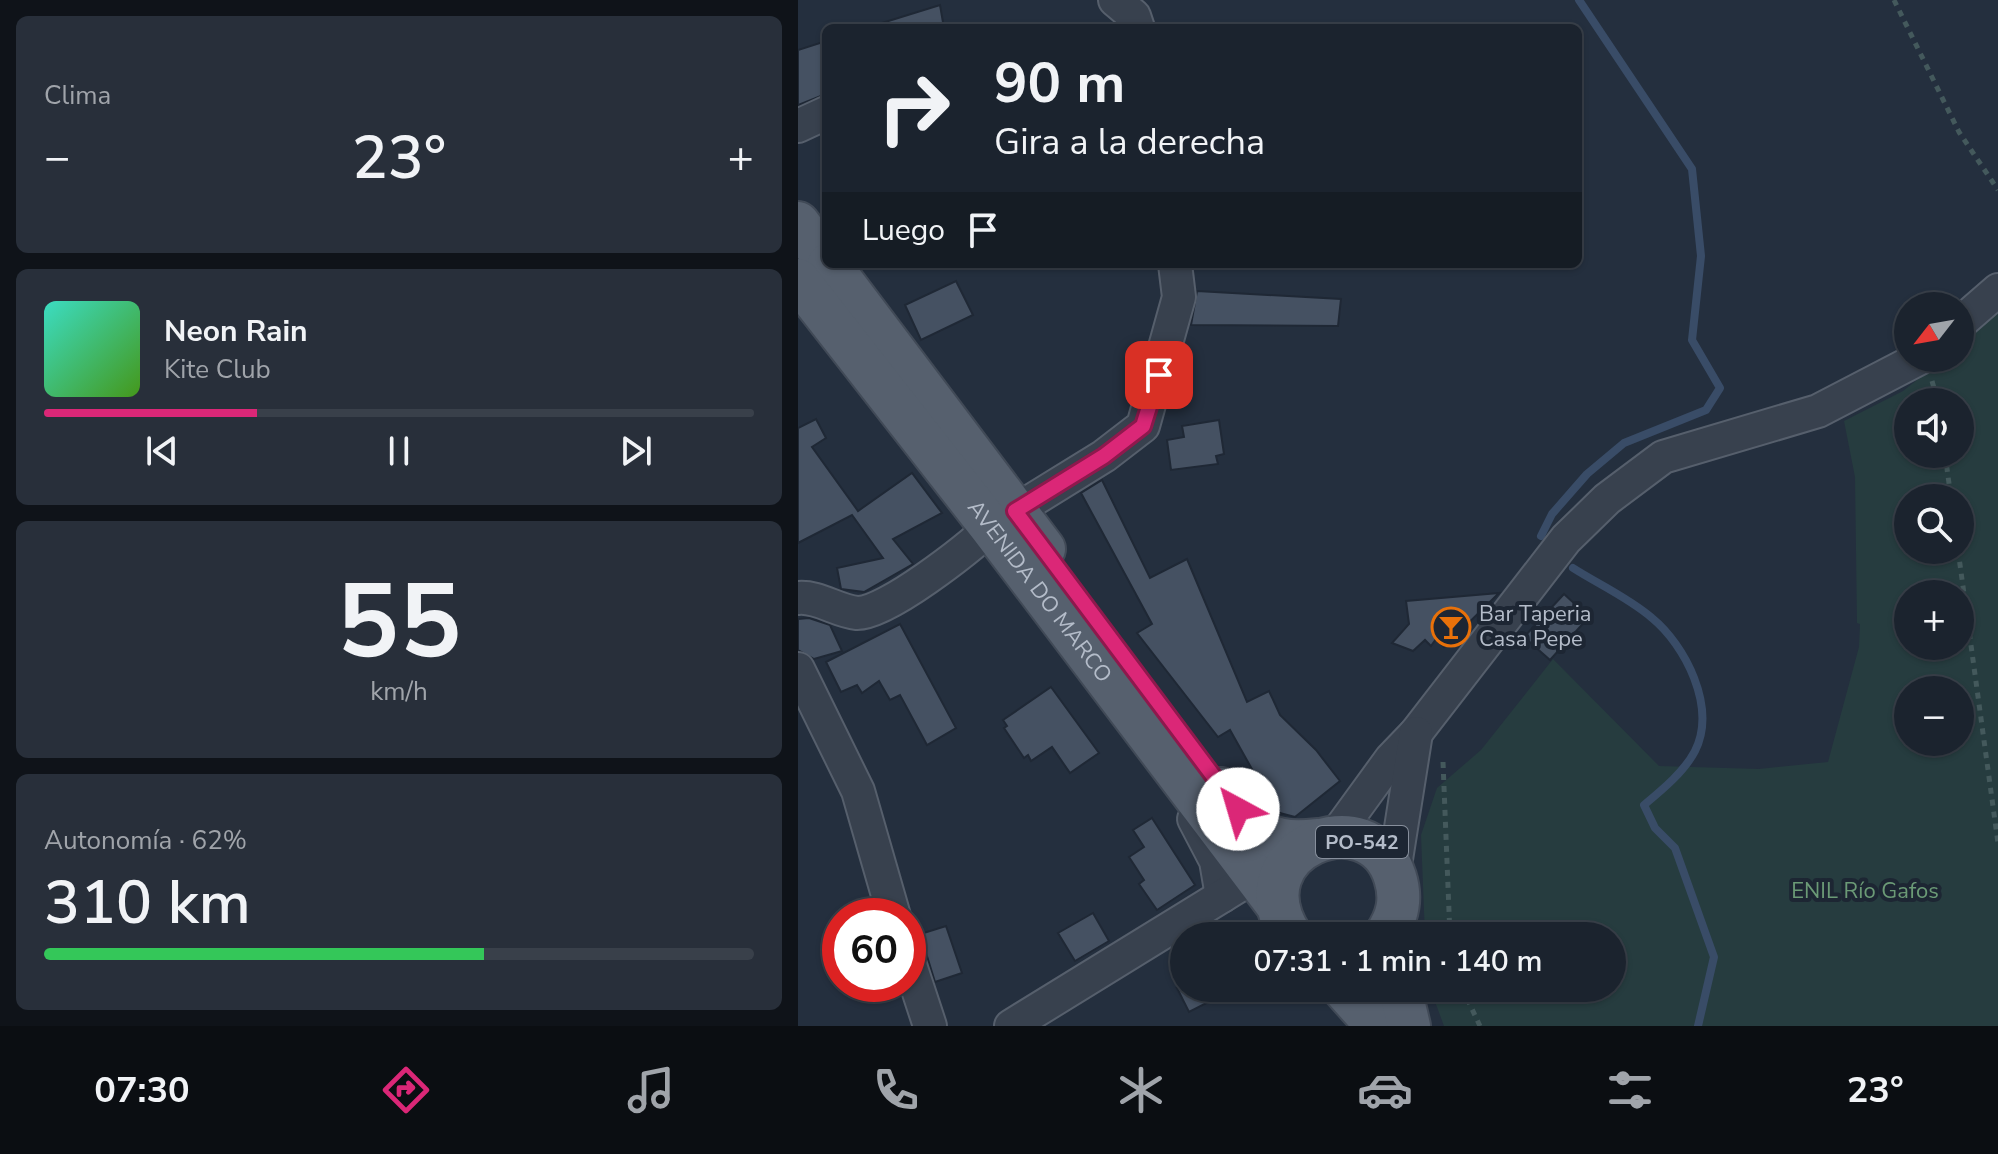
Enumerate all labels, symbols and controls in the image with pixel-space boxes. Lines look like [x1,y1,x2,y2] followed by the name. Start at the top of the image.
[994,45,1125,122] text: 90 m
[862,56,966,160] icon: right
[44,78,111,113] text: Clima
[352,117,446,199] text: 23°
[994,118,1265,167] text: Gira a la derecha
[44,128,70,188] text: −
[728,128,754,188] text: +
[961,208,1005,252] icon: arrive
[862,210,945,251] text: Luego
[1894,292,1974,372] north arrow
[1894,292,1974,756] map controls
[164,311,308,352] text: Neon Rain
[1125,341,1193,409] pin
[164,352,271,387] text: Kite Club
[1137,353,1181,397] icon: arrive
[1894,388,1974,468] button: sound
[140,429,184,473] icon: previous
[377,429,421,473] icon: pause
[614,429,658,473] icon: next
[1894,484,1974,564] button: search
[960,494,1119,689] street label: AVENIDA DO MARCO
[337,551,461,693] text: 55
[1894,580,1974,660] button: +
[1479,599,1591,654] place label: Bar Taperia Casa Pepe
[1430,606,1472,648] bar icon: Bar Taperia Casa Pepe
[370,674,428,709] text: km/h
[1894,676,1974,756] button: −
[1196,767,1280,851] position arrow
[44,823,247,858] text: Autonomía · 62%
[1316,826,1408,858] road number: PO-542
[44,862,251,944] text: 310 km
[1791,876,1939,906] park label: ENIL Río Gafos
[822,898,926,1002] speed limit sign: 60
[1253,941,1543,982] text: 07:31 · 1 min · 140 m
[378,1062,434,1118] icon: directions
[623,1062,679,1118] icon: music
[868,1062,924,1118] icon: phone
[1113,1062,1169,1118] icon: climate
[1357,1062,1413,1118] icon: car
[1602,1062,1658,1118] icon: filters
[94,1066,190,1115] text: 07:30
[1847,1066,1904,1115] text: 23°

